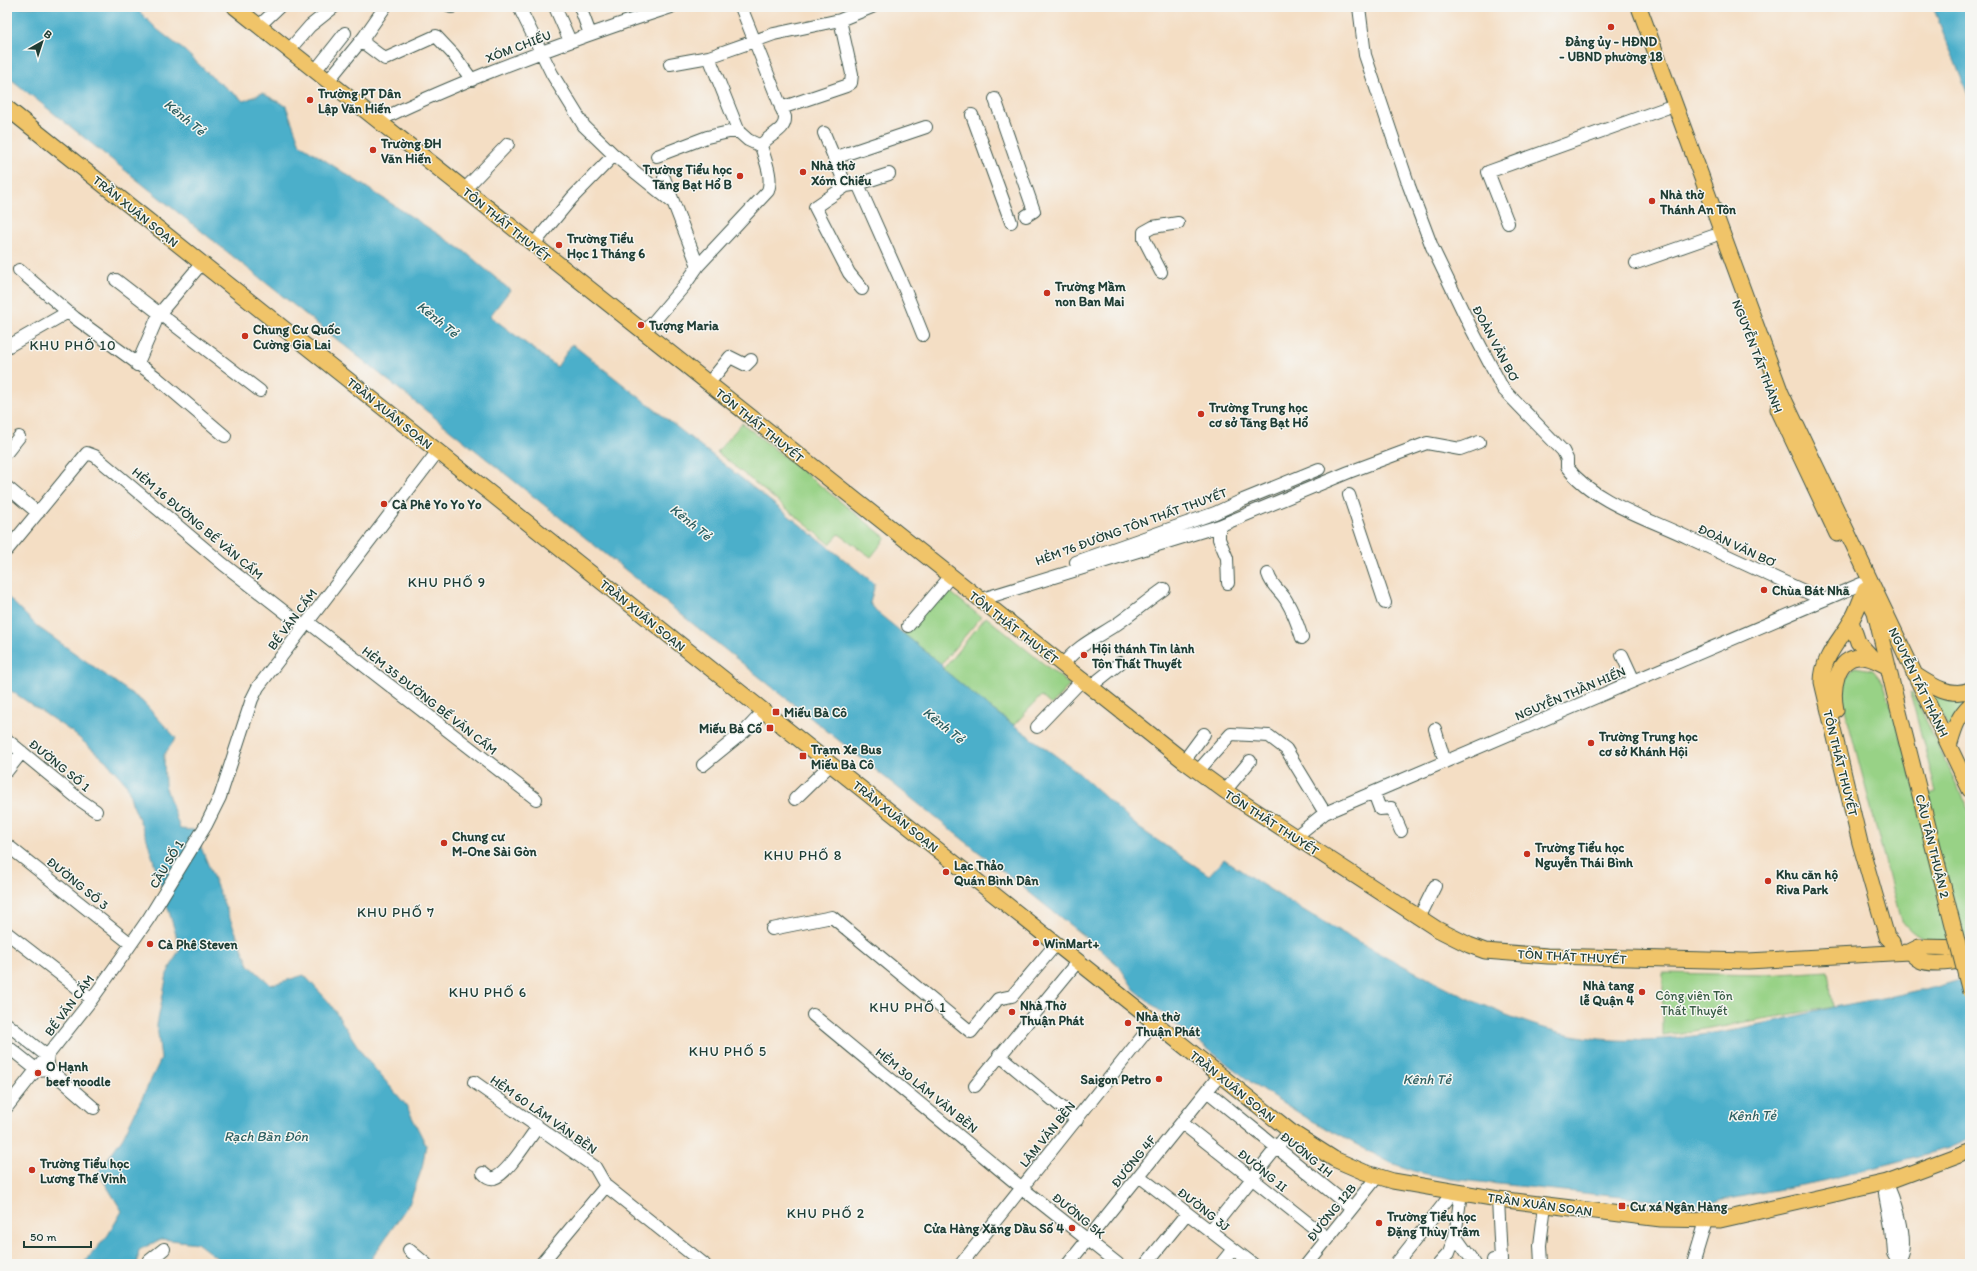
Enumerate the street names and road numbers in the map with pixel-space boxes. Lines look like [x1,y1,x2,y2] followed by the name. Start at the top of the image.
[483,26,553,66] street label: XÓM CHIẾU
[90,172,182,250] street label: TRẦN XUÂN SOẠN
[460,183,555,265] street label: TÔN THẤT THUYẾT
[1729,297,1787,415] street label: NGUYỄN TẤT THÀNH
[1469,303,1522,384] street label: ĐOÀN VĂN BƠ
[344,374,436,452] street label: TRẦN XUÂN SOẠN
[713,384,808,466] street label: TÔN THẤT THUYẾT
[129,463,267,583] street label: HẺM 16 ĐƯỜNG BẾ VĂN CẤM
[1033,483,1230,568] street label: HẺM 76 ĐƯỜNG TÔN THẤT THUYẾT
[1696,521,1778,570] street label: ĐOÀN VĂN BƠ
[597,576,689,654] street label: TRẦN XUÂN SOẠN
[264,585,320,653] street label: BẾ VĂN CẤM
[966,587,1062,667] street label: TÔN THẤT THUYẾT
[1885,625,1953,739] street label: NGUYỄN TẤT THÀNH
[359,642,501,758] street label: HẺM 35 ĐƯỜNG BẾ VĂN CẤM
[1512,662,1628,724] street label: NGUYỄN THẦN HIẾN
[1820,708,1862,819] street label: TÔN THẤT THUYẾT
[26,735,94,795] street label: ĐƯỜNG SỐ 1
[850,777,942,855] street label: TRẦN XUÂN SOẠN
[1222,786,1323,859] street label: TÔN THẤT THUYẾT
[1912,792,1954,900] street label: CẦU TÂN THUẬN 2
[145,837,187,891] street label: CẦU SỐ 1
[44,853,112,913] street label: ĐƯỜNG SỐ 3
[1517,945,1628,967] street label: TÔN THẤT THUYẾT
[41,971,97,1039] street label: BẾ VĂN CẤM
[873,1044,981,1136] street label: HẺM 30 LÂM VĂN BỀN
[1187,1047,1279,1125] street label: TRẦN XUÂN SOẠN
[487,1071,601,1157] street label: HẺM 60 LÂM VĂN BỀN
[1016,1098,1078,1170] street label: LÂM VĂN BỀN
[1277,1129,1336,1180] street label: ĐƯỜNG 1H
[1108,1132,1159,1190] street label: ĐƯỜNG 4F
[1235,1146,1291,1195] street label: ĐƯỜNG 1I
[1304,1180,1359,1244] street label: ĐƯỜNG 12B
[1175,1184,1233,1235] street label: ĐƯỜNG 3J
[1487,1189,1593,1219] street label: TRẦN XUÂN SOẠN
[1049,1190,1109,1242] street label: ĐƯỜNG 5K

